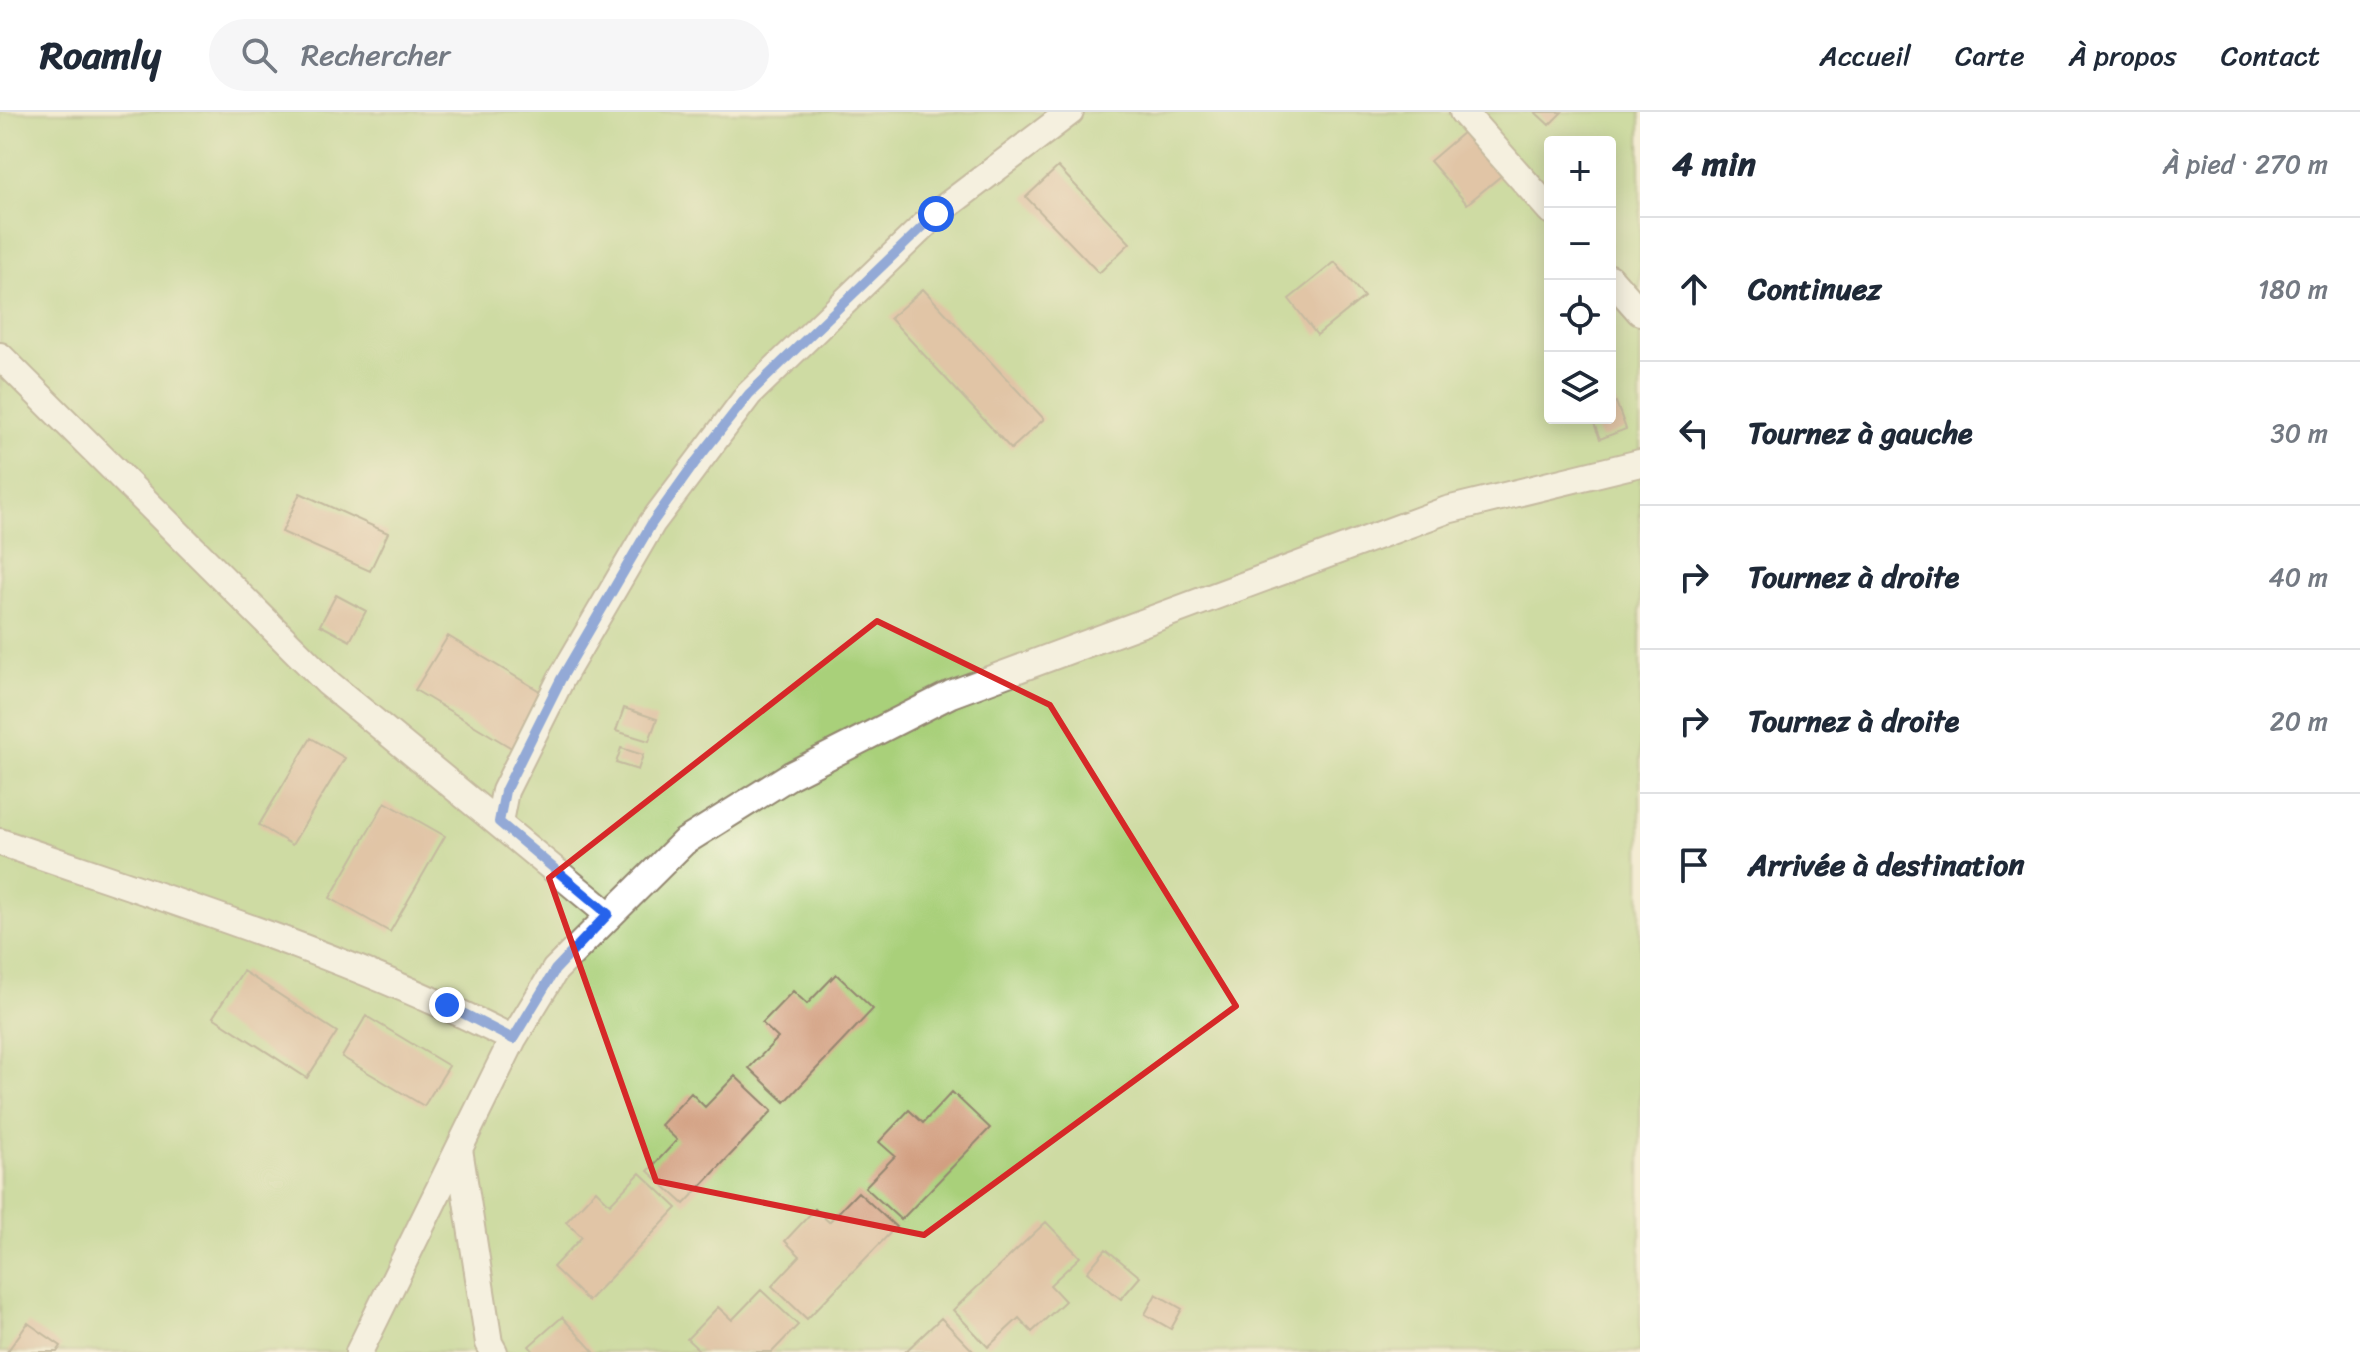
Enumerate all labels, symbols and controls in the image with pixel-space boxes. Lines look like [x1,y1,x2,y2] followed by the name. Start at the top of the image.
[209,19,769,91] search box
[40,22,161,89] text: Roamly
[301,28,450,82] text: Rechercher
[1820,31,1911,80] text: Accueil
[1955,31,2025,80] text: Carte
[2069,31,2177,80] text: À propos
[2221,31,2320,80] text: Contact
[237,33,281,77] icon: search
[1672,134,1756,194] text: 4 min
[1544,136,1616,424] map controls
[1544,136,1616,208] button: +
[2163,141,2328,187] text: À pied · 270 m
[918,196,954,232] route start
[1544,208,1616,280] button: −
[1748,262,1882,316] text: Continuez
[2258,266,2328,312] text: 180 m
[1672,267,1716,311] icon: ahead
[1544,280,1616,352] button: locate
[1544,352,1616,424] button: layers
[1748,406,1973,460] text: Tournez à gauche
[2271,410,2328,456] text: 30 m
[1672,411,1716,455] icon: left
[1748,550,1959,604] text: Tournez à droite
[2269,554,2328,600] text: 40 m
[1672,555,1716,599] icon: right
[1748,694,1959,748] text: Tournez à droite
[2270,698,2328,744] text: 20 m
[1672,699,1716,743] icon: right
[1748,838,2025,892] text: Arrivée à destination
[1672,843,1716,887] icon: arrive
[429,987,465,1023] route end

